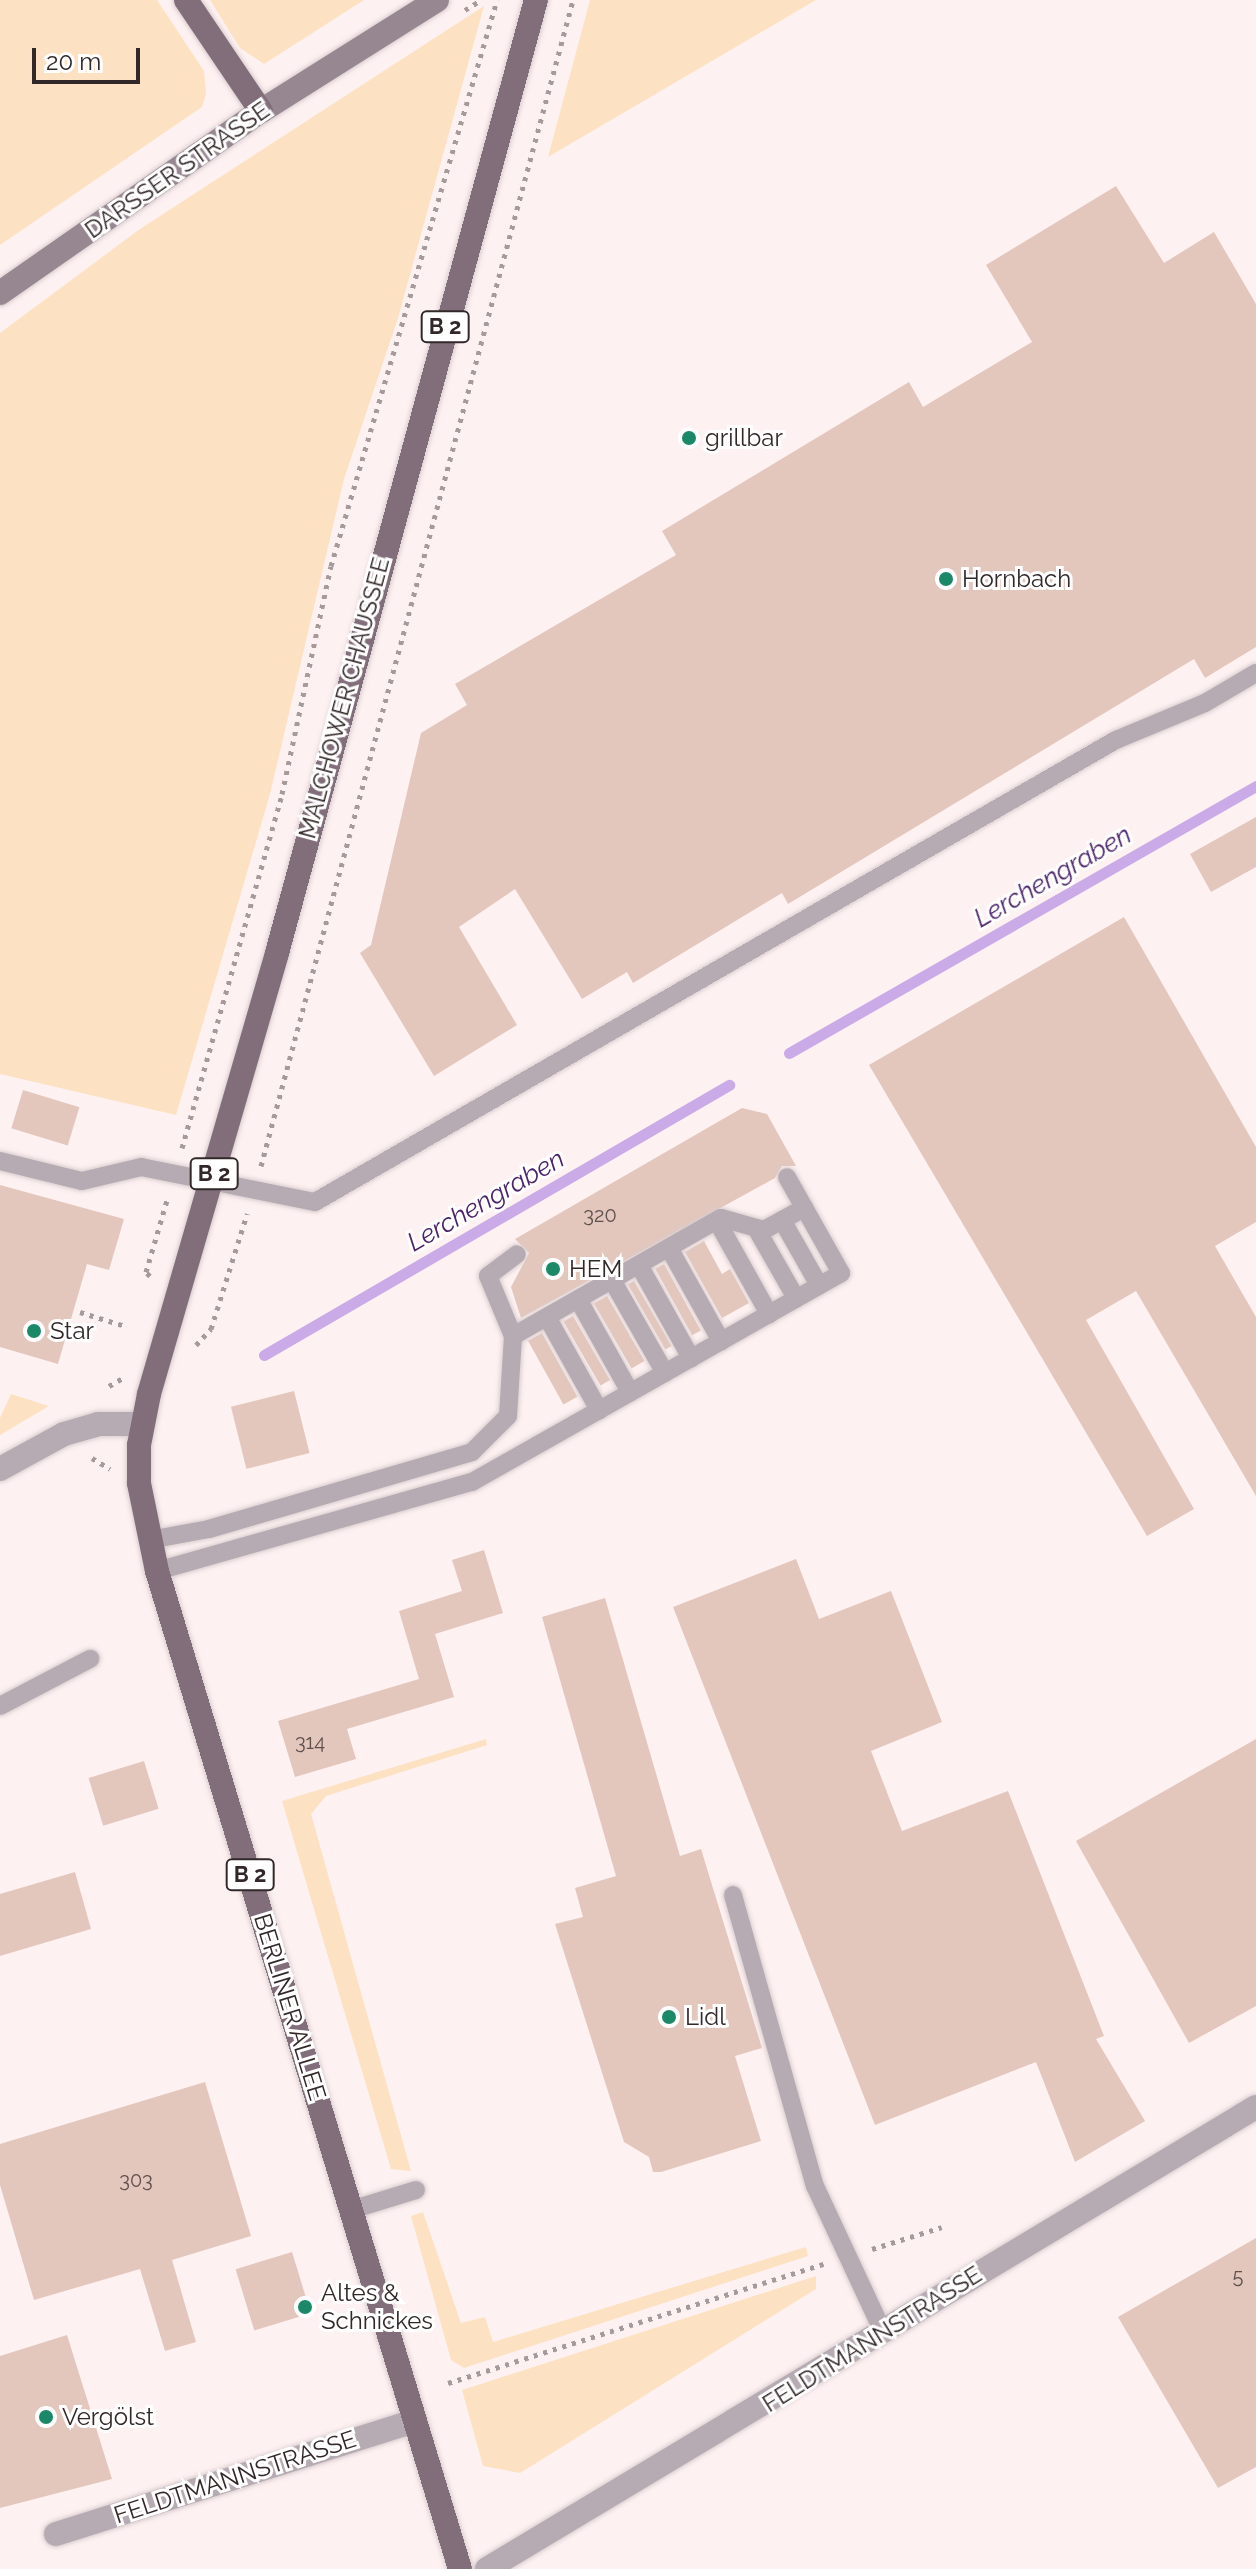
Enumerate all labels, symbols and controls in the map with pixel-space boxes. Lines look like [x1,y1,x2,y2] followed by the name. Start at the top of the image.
[36,32,144,82] scale bar
[46,47,101,76] text: 20 m
[79,96,275,244] street label: DARSSER STRASSE
[419,309,471,345] road number: B 2
[705,424,783,452] place label: grillbar
[680,429,698,447] marker: grillbar
[293,554,395,842] street label: MALCHOWER CHAUSSEE
[962,565,1071,593] place label: Hornbach
[937,570,955,588] marker: Hornbach
[969,819,1137,935] water label: Lerchengraben
[402,1143,570,1259] water label: Lerchengraben
[188,1156,240,1192] road number: B 2
[583,1203,617,1227] house number: 320
[569,1255,622,1283] place label: HEM
[544,1260,562,1278] marker: HEM
[50,1317,94,1345] place label: Star
[25,1322,43,1340] marker: Star
[295,1730,325,1754] house number: 314
[224,1857,276,1893] road number: B 2
[248,1910,332,2104] street label: BERLINER ALLEE
[685,2003,726,2031] place label: Lidl
[660,2008,678,2026] marker: Lidl
[119,2168,153,2192] house number: 303
[757,2260,987,2418] street label: FELDTMANNSTRASSE
[1233,2264,1243,2288] house number: 5
[321,2279,433,2335] place label: Altes & Schnickes
[296,2298,314,2316] marker: Altes & Schnickes
[62,2403,154,2431] place label: Vergölst
[37,2408,55,2426] marker: Vergölst
[110,2424,360,2530] street label: FELDTMANNSTRASSE

